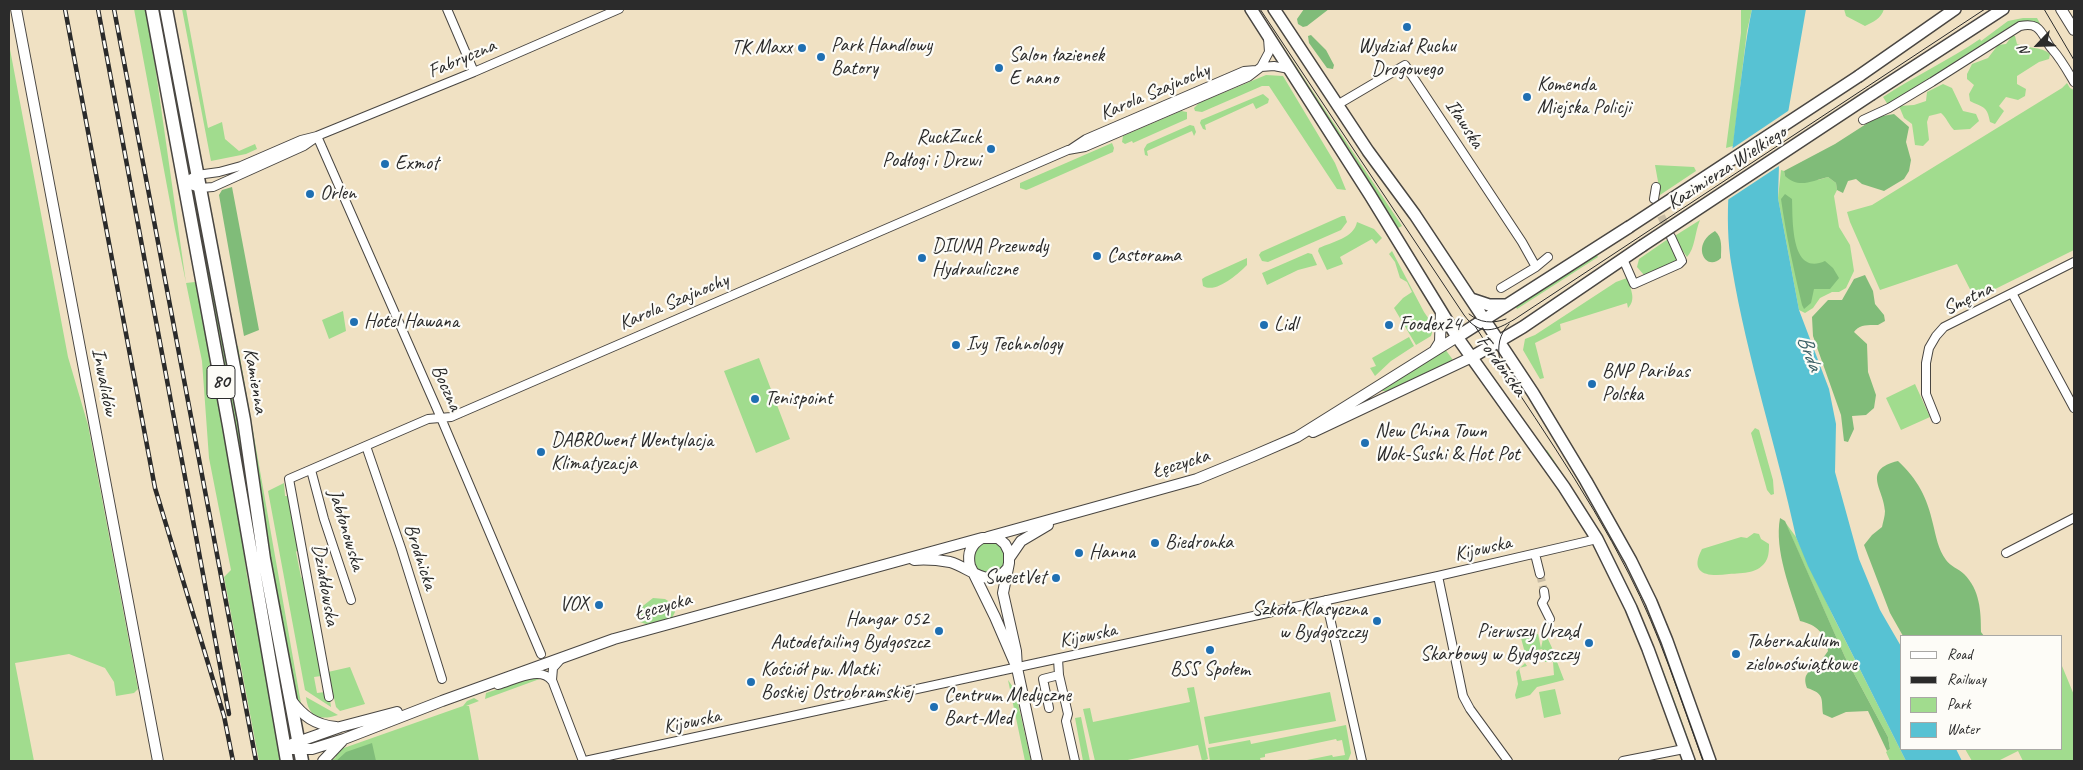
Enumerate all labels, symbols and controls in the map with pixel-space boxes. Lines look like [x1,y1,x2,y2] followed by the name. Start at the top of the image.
[2013,20,2063,70] north arrow
[1401,21,1413,33] marker: Wydział Ruchu Drogowego
[425,34,499,84] street label: Fabryczna
[831,34,932,81] place label: Park Handlowy Batory
[1358,35,1456,82] place label: Wydział Ruchu Drogowego
[731,36,792,60] place label: TK Maxx
[796,42,808,54] marker: TK Maxx
[1009,44,1104,91] place label: Salon łazienek E nano
[2014,44,2033,59] text: N
[815,51,827,63] marker: Park Handlowy Batory
[1097,58,1213,126] street label: Karola Szajnochy
[993,62,1005,74] marker: Salon łazienek E nano
[1537,73,1631,120] place label: Komenda Miejska Policji
[1521,91,1533,103] marker: Komenda Miejska Policji
[1439,95,1489,153] street label: Iławska
[1663,121,1791,215] street label: Kazimierza Wielkiego
[882,126,981,173] place label: RuckZuck Podłogi i Drzwi
[985,143,997,155] marker: RuckZuck Podłogi i Drzwi
[395,152,439,176] place label: Exmot
[379,158,391,170] marker: Exmot
[320,182,356,206] place label: Orlen
[304,188,316,200] marker: Orlen
[932,235,1048,282] place label: DIUNA Przewody Hydrauliczne
[1107,244,1181,268] place label: Castorama
[1091,250,1103,262] marker: Castorama
[916,252,928,264] marker: DIUNA Przewody Hydrauliczne
[616,268,732,336] street label: Karola Szajnochy
[1939,277,1997,321] street label: Smętna
[364,310,459,334] place label: Hotel Hawana
[1274,313,1298,337] place label: Lidl
[1399,313,1461,337] place label: Foodex24
[348,316,360,328] marker: Hotel Hawana
[1258,319,1270,331] marker: Lidl
[1383,319,1395,331] marker: Foodex24
[1471,331,1531,401] street label: Fordońska
[1791,332,1827,374] water label: Brda
[966,333,1062,357] place label: Ivy Technology
[950,339,962,351] marker: Ivy Technology
[86,346,122,418] street label: Inwalidów
[237,346,273,416] street label: Kamienna
[1602,360,1689,407] place label: BNP Paribas Polska
[425,361,467,415] street label: Boczna
[207,366,235,398] road number: 80
[1586,378,1598,390] marker: BNP Paribas Polska
[765,387,832,411] place label: Tenispoint
[749,393,761,405] marker: Tenispoint
[1375,420,1520,467] place label: New China Town Wok-Sushi & Hot Pot
[551,429,713,476] place label: DABROwent Wentylacja Klimatyzacja
[1359,437,1371,449] marker: New China Town Wok-Sushi & Hot Pot
[1150,444,1212,484] street label: Łęczycka
[535,446,547,458] marker: DABROwent Wentylacja Klimatyzacja
[322,486,370,574] street label: Jabłonowska
[398,521,442,593] street label: Brodnicka
[1165,531,1233,555] place label: Biedronka
[1452,531,1514,567] street label: Kijowska
[1149,537,1161,549] marker: Biedronka
[1089,541,1135,565] place label: Hanna
[306,542,344,628] street label: Działdowska
[1073,547,1085,559] marker: Hanna
[985,566,1046,590] place label: SweetVet
[1050,572,1062,584] marker: SweetVet
[632,587,694,627] street label: Łęczycka
[560,593,589,617] place label: VOX
[1252,598,1367,645] place label: Szkoła Klasyczna w Bydgoszczy
[593,599,605,611] marker: VOX
[770,608,929,655] place label: Hangar 052 Autodetailing Bydgoszcz
[1371,615,1383,627] marker: Szkoła Klasyczna w Bydgoszczy
[1057,618,1119,654] street label: Kijowska
[1420,620,1579,667] place label: Pierwszy Urząd Skarbowy w Bydgoszczy
[933,625,945,637] marker: Hangar 052 Autodetailing Bydgoszcz
[1746,630,1857,677] place label: Tabernakulum zielonoświątkowe
[1900,635,2063,750] legend
[1583,637,1595,649] marker: Pierwszy Urząd Skarbowy w Bydgoszczy
[1204,644,1216,656] marker: BSS Społem
[1947,645,1972,664] text: Road
[1730,648,1742,660] marker: Tabernakulum zielonoświątkowe
[761,658,913,705] place label: Kościół pw. Matki Boskiej Ostrobramskiej
[1170,658,1250,682] place label: BSS Społem
[1947,670,1986,689] text: Railway
[745,676,757,688] marker: Kościół pw. Matki Boskiej Ostrobramskiej
[944,684,1071,731] place label: Centrum Medyczne Bart-Med
[1947,695,1971,714] text: Park
[928,701,940,713] marker: Centrum Medyczne Bart-Med
[661,704,723,740] street label: Kijowska
[1947,720,1980,739] text: Water

